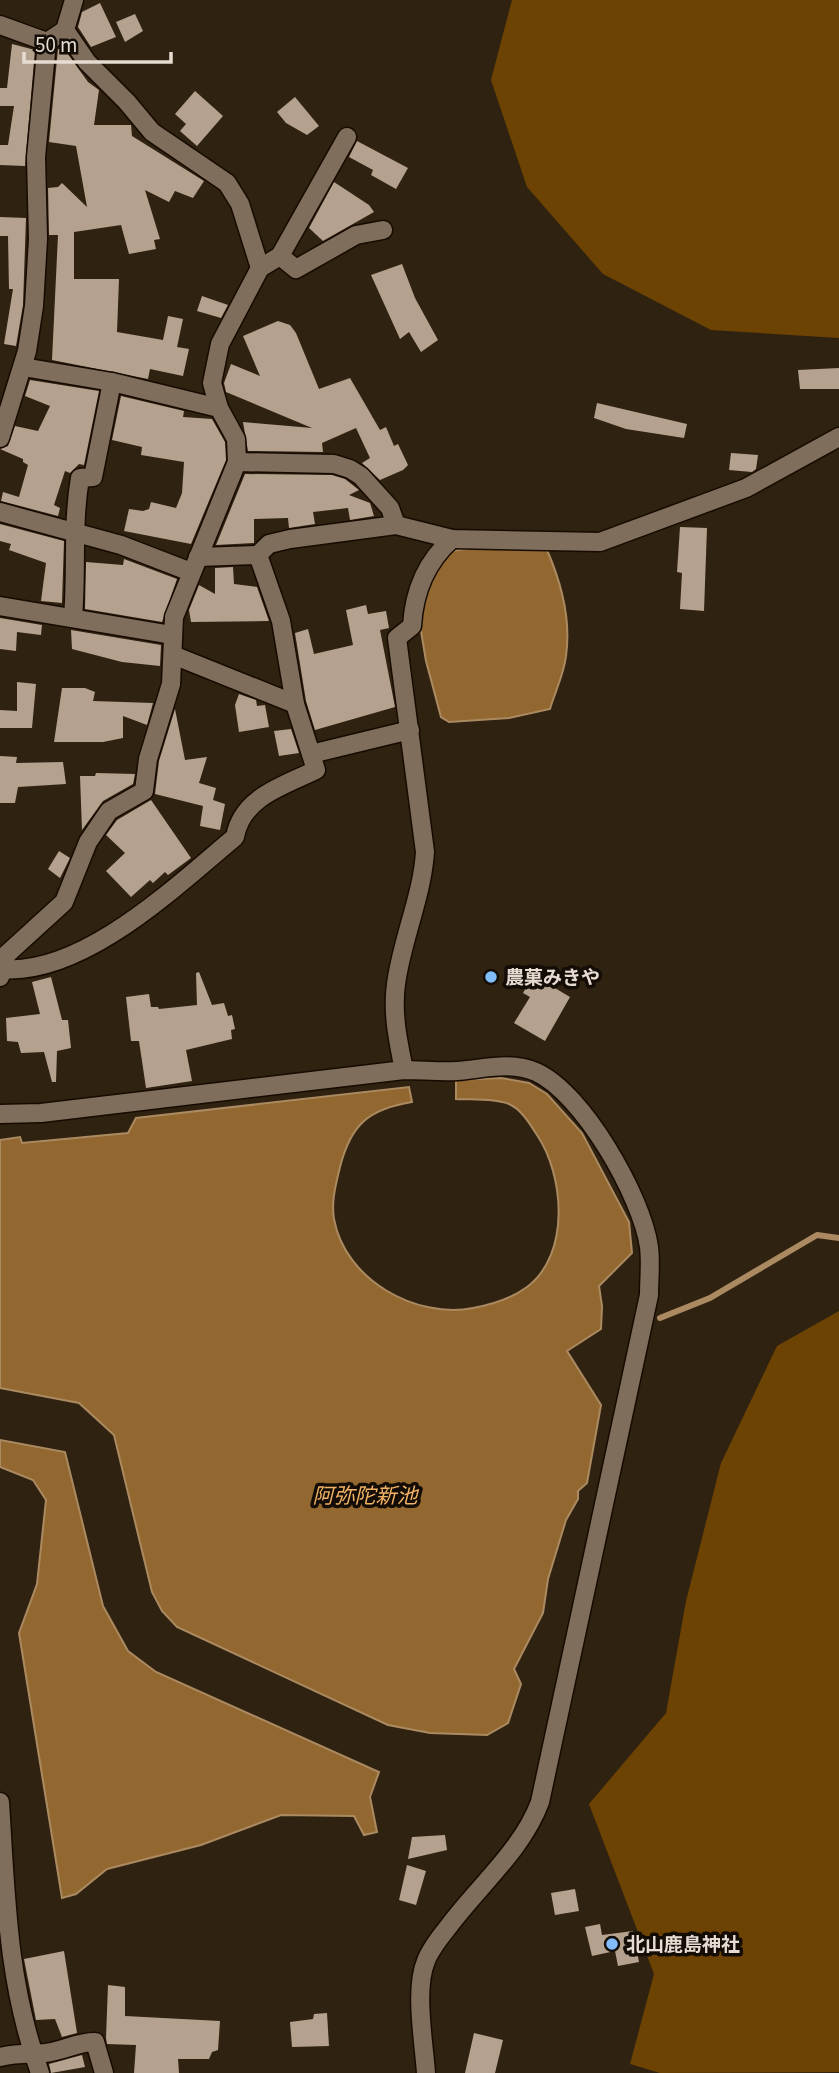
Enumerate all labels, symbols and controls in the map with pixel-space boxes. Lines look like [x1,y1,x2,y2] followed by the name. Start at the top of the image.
[24,21,172,65] scale bar
[35,30,77,60] text: 50 m
[505,965,600,992] place label: 農菓みきや
[483,969,499,985] marker: 農菓みきや
[313,1481,419,1511] water label: 阿弥陀新池
[626,1932,740,1959] place label: 北山鹿島神社
[604,1936,620,1952] marker: 北山鹿島神社

